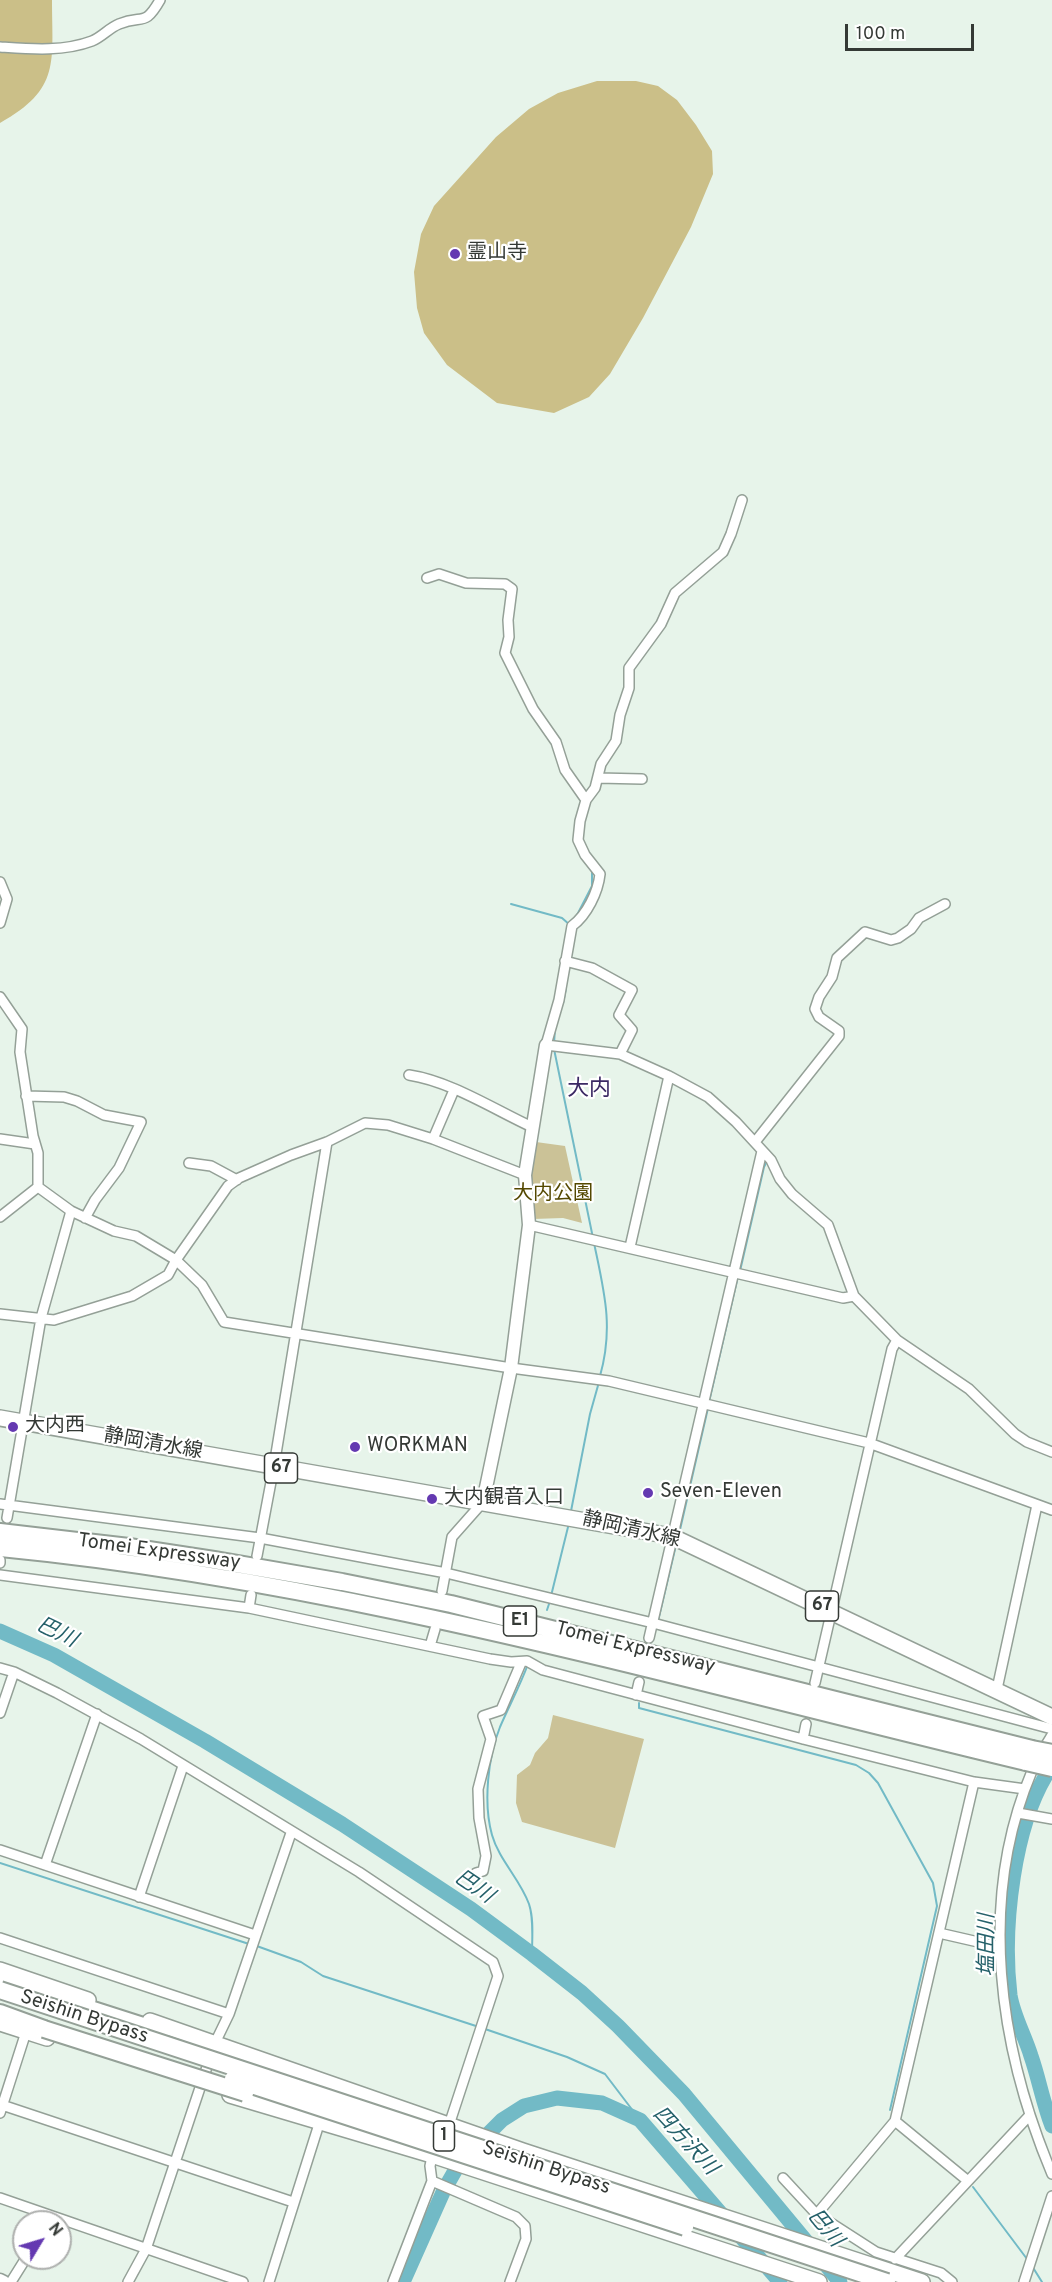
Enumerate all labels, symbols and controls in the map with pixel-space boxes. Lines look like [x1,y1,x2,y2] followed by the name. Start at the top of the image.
[848,12,977,50] scale bar
[856,23,905,46] text: 100 m
[467,242,527,266] place label: 霊山寺
[448,247,462,261] marker: 霊山寺
[567,1078,611,1104] district label: 大内
[513,1183,593,1207] park label: 大内公園
[25,1415,85,1439] place label: 大内西
[6,1420,20,1434] marker: 大内西
[102,1424,204,1466] street label: 静岡清水線
[367,1435,468,1459] place label: WORKMAN
[348,1440,362,1454] marker: WORKMAN
[264,1453,298,1483] road number: 67
[660,1481,782,1505] place label: Seven-Eleven
[641,1486,655,1500] marker: Seven-Eleven
[444,1487,564,1511] place label: 大内観音入口
[425,1492,439,1506] marker: 大内観音入口
[580,1508,682,1554] street label: 静岡清水線
[76,1530,242,1576] street label: Tomei Expressway
[806,1591,838,1621] road number: 67
[504,1606,536,1636] road number: E1
[32,1613,80,1655] water label: 巴川
[553,1618,717,1680] street label: Tomei Expressway
[449,1866,497,1910] water label: 巴川
[976,1914,1002,1976] water label: 塩田川
[17,1986,151,2050] street label: Seishin Bypass
[646,2103,722,2181] water label: 四方沢川
[434,2121,454,2151] road number: 1
[479,2137,613,2201] street label: Seishin Bypass
[801,2205,847,2253] water label: 巴川
[12,2210,72,2270] north arrow
[43,2219,66,2241] text: N

